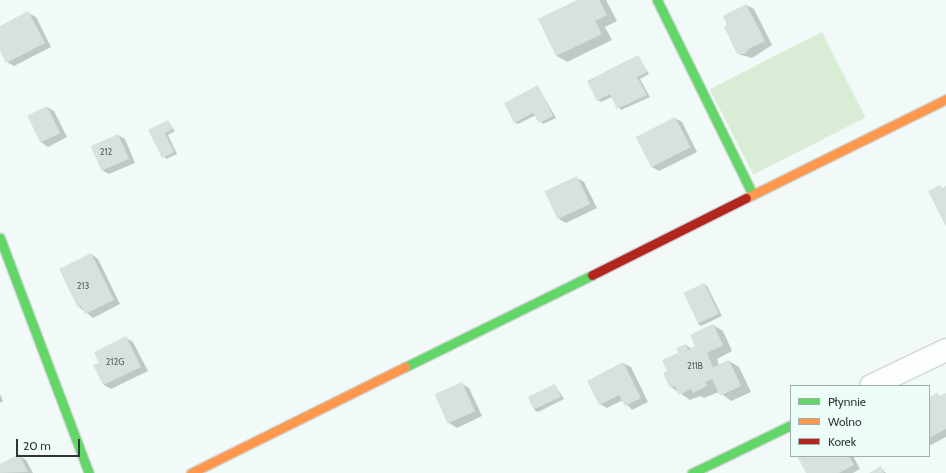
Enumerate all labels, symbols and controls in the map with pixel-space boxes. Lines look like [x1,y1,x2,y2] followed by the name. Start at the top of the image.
[100,147,112,157] house number: 212
[77,281,89,291] house number: 213
[106,357,124,367] house number: 212G
[687,361,703,371] house number: 211B
[790,385,930,457] legend
[828,394,866,409] text: Płynnie
[828,414,862,429] text: Wolno
[18,431,82,457] scale bar
[828,434,856,449] text: Korek
[23,438,51,453] text: 20 m

